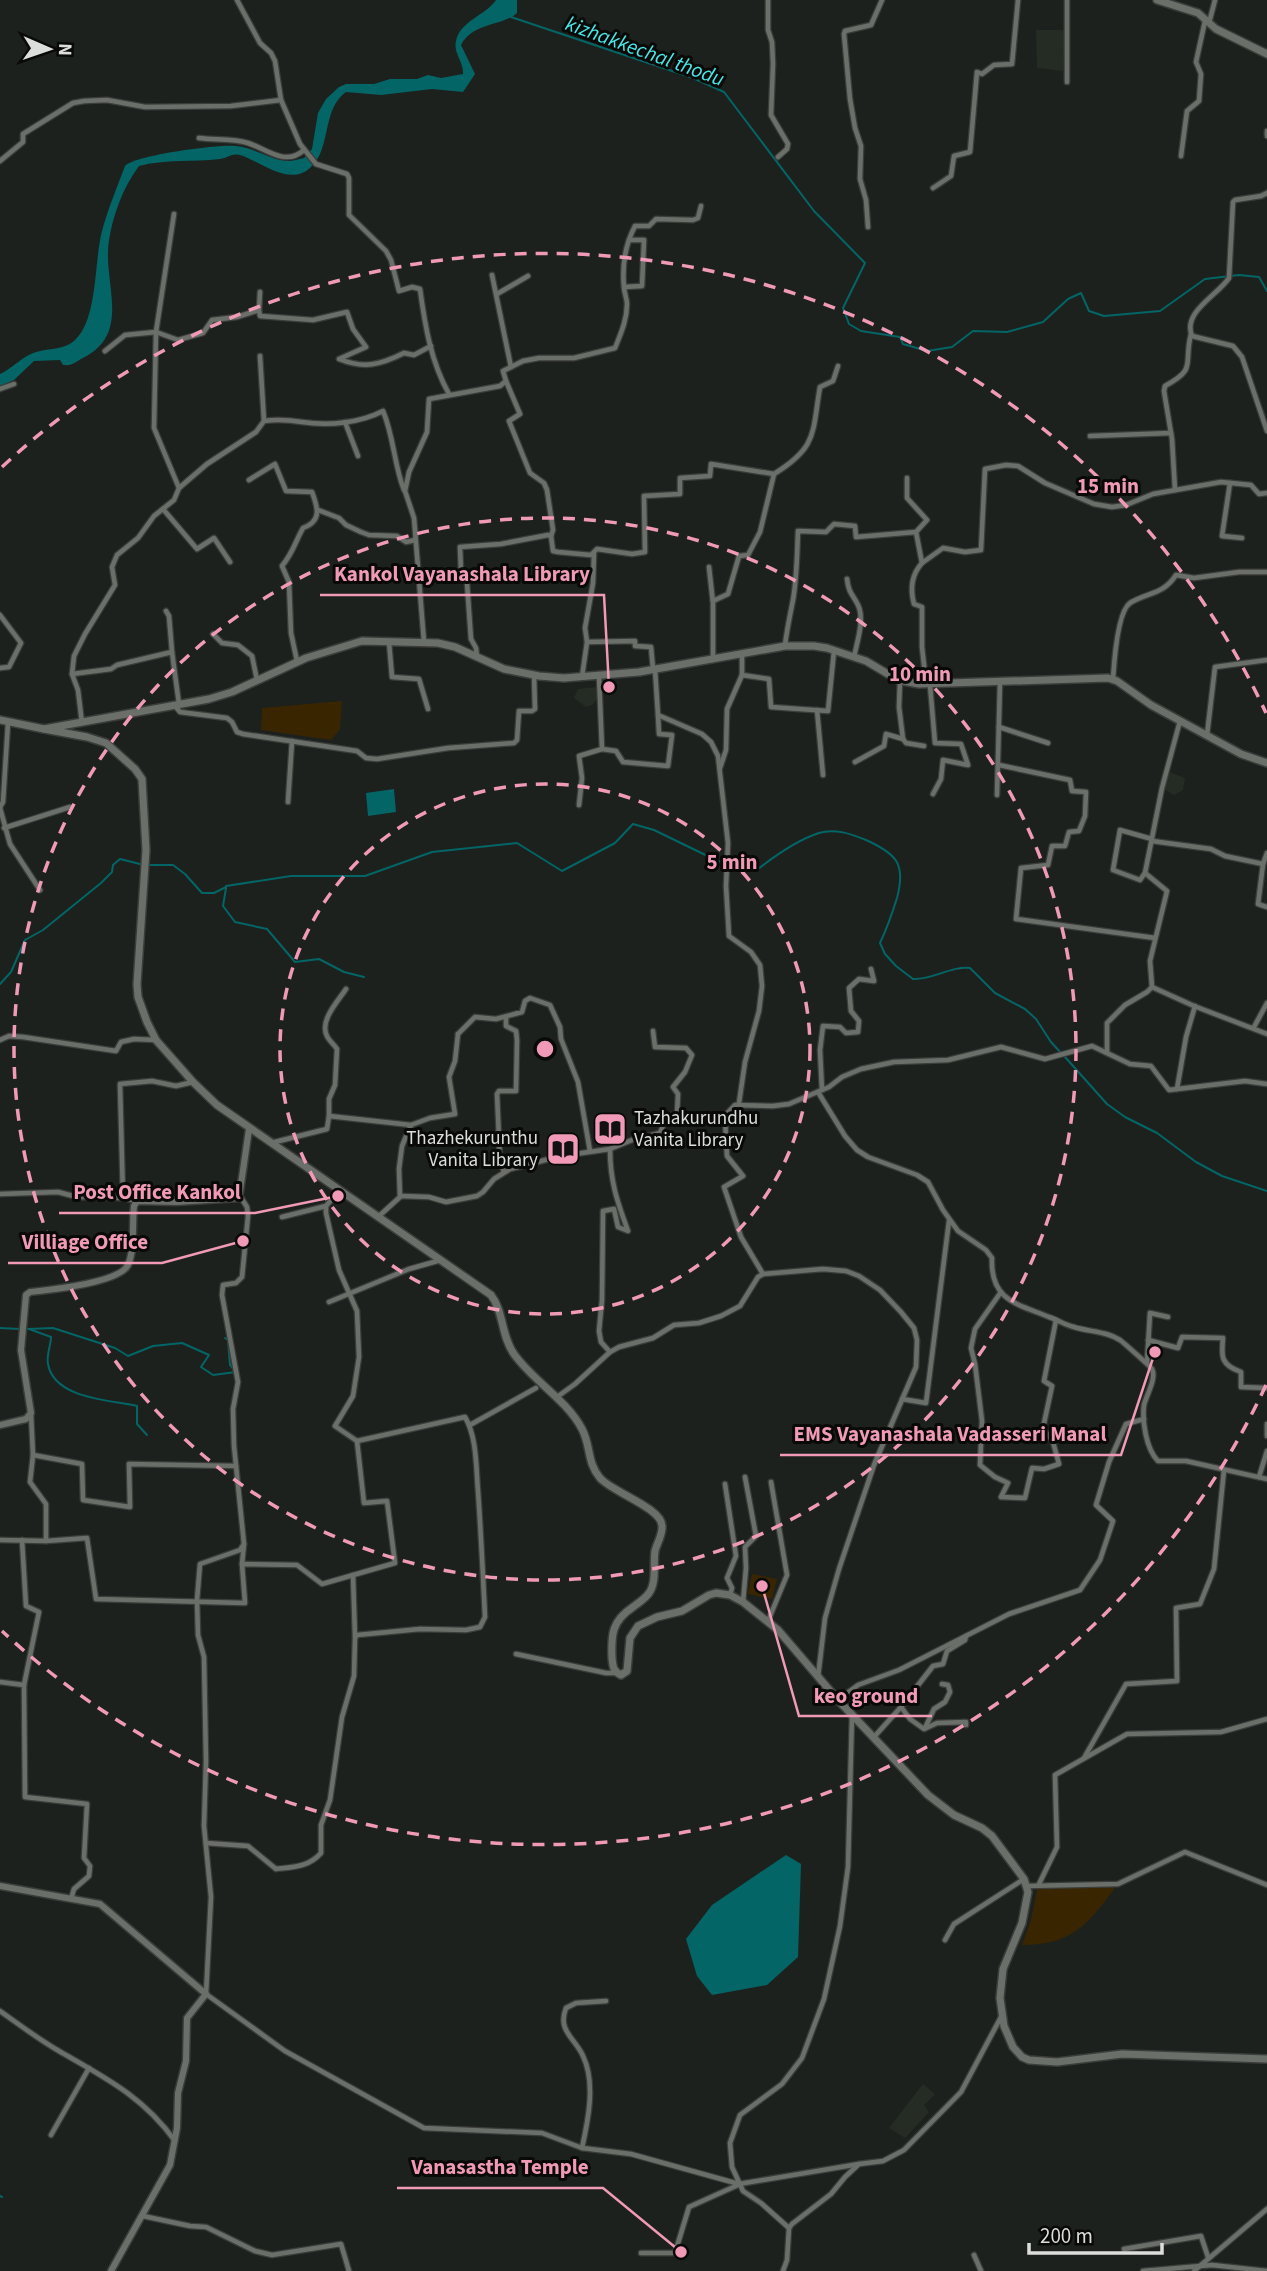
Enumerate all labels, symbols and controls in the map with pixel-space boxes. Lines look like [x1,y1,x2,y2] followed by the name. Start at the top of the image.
[561,8,729,94] water label: kizhakkechal thodu
[14,14,84,84] north arrow
[51,43,78,56] text: N
[1077,471,1139,501] text: 15 min
[320,553,604,595] callout: Kankol Vayanashala Library
[334,559,590,589] text: Kankol Vayanashala Library
[889,659,951,689] text: 10 min
[706,847,758,877] text: 5 min
[533,1037,557,1061] centre of rings
[634,1105,758,1154] place label: Tazhakurundhu Vanita Library
[591,1110,629,1148] library icon: Tazhakurundhu Vanita Library
[406,1125,538,1174] place label: Thazhekurunthu Vanita Library
[544,1130,582,1168] library icon: Thazhekurunthu Vanita Library
[59,1171,255,1213] callout: Post Office Kankol
[73,1177,241,1207] text: Post Office Kankol
[8,1221,162,1263] callout: Villiage Office
[21,1227,148,1257] text: Villiage Office
[780,1413,1121,1455] callout: EMS Vayanashala Vadasseri Manal
[794,1419,1106,1449] text: EMS Vayanashala Vadasseri Manal
[799,1674,932,1716] callout: keo ground
[814,1681,918,1711] text: keo ground
[397,2146,603,2188] callout: Vanasastha Temple
[410,2152,589,2182] text: Vanasastha Temple
[1029,2212,1162,2256] scale bar
[1040,2221,1093,2251] text: 200 m

